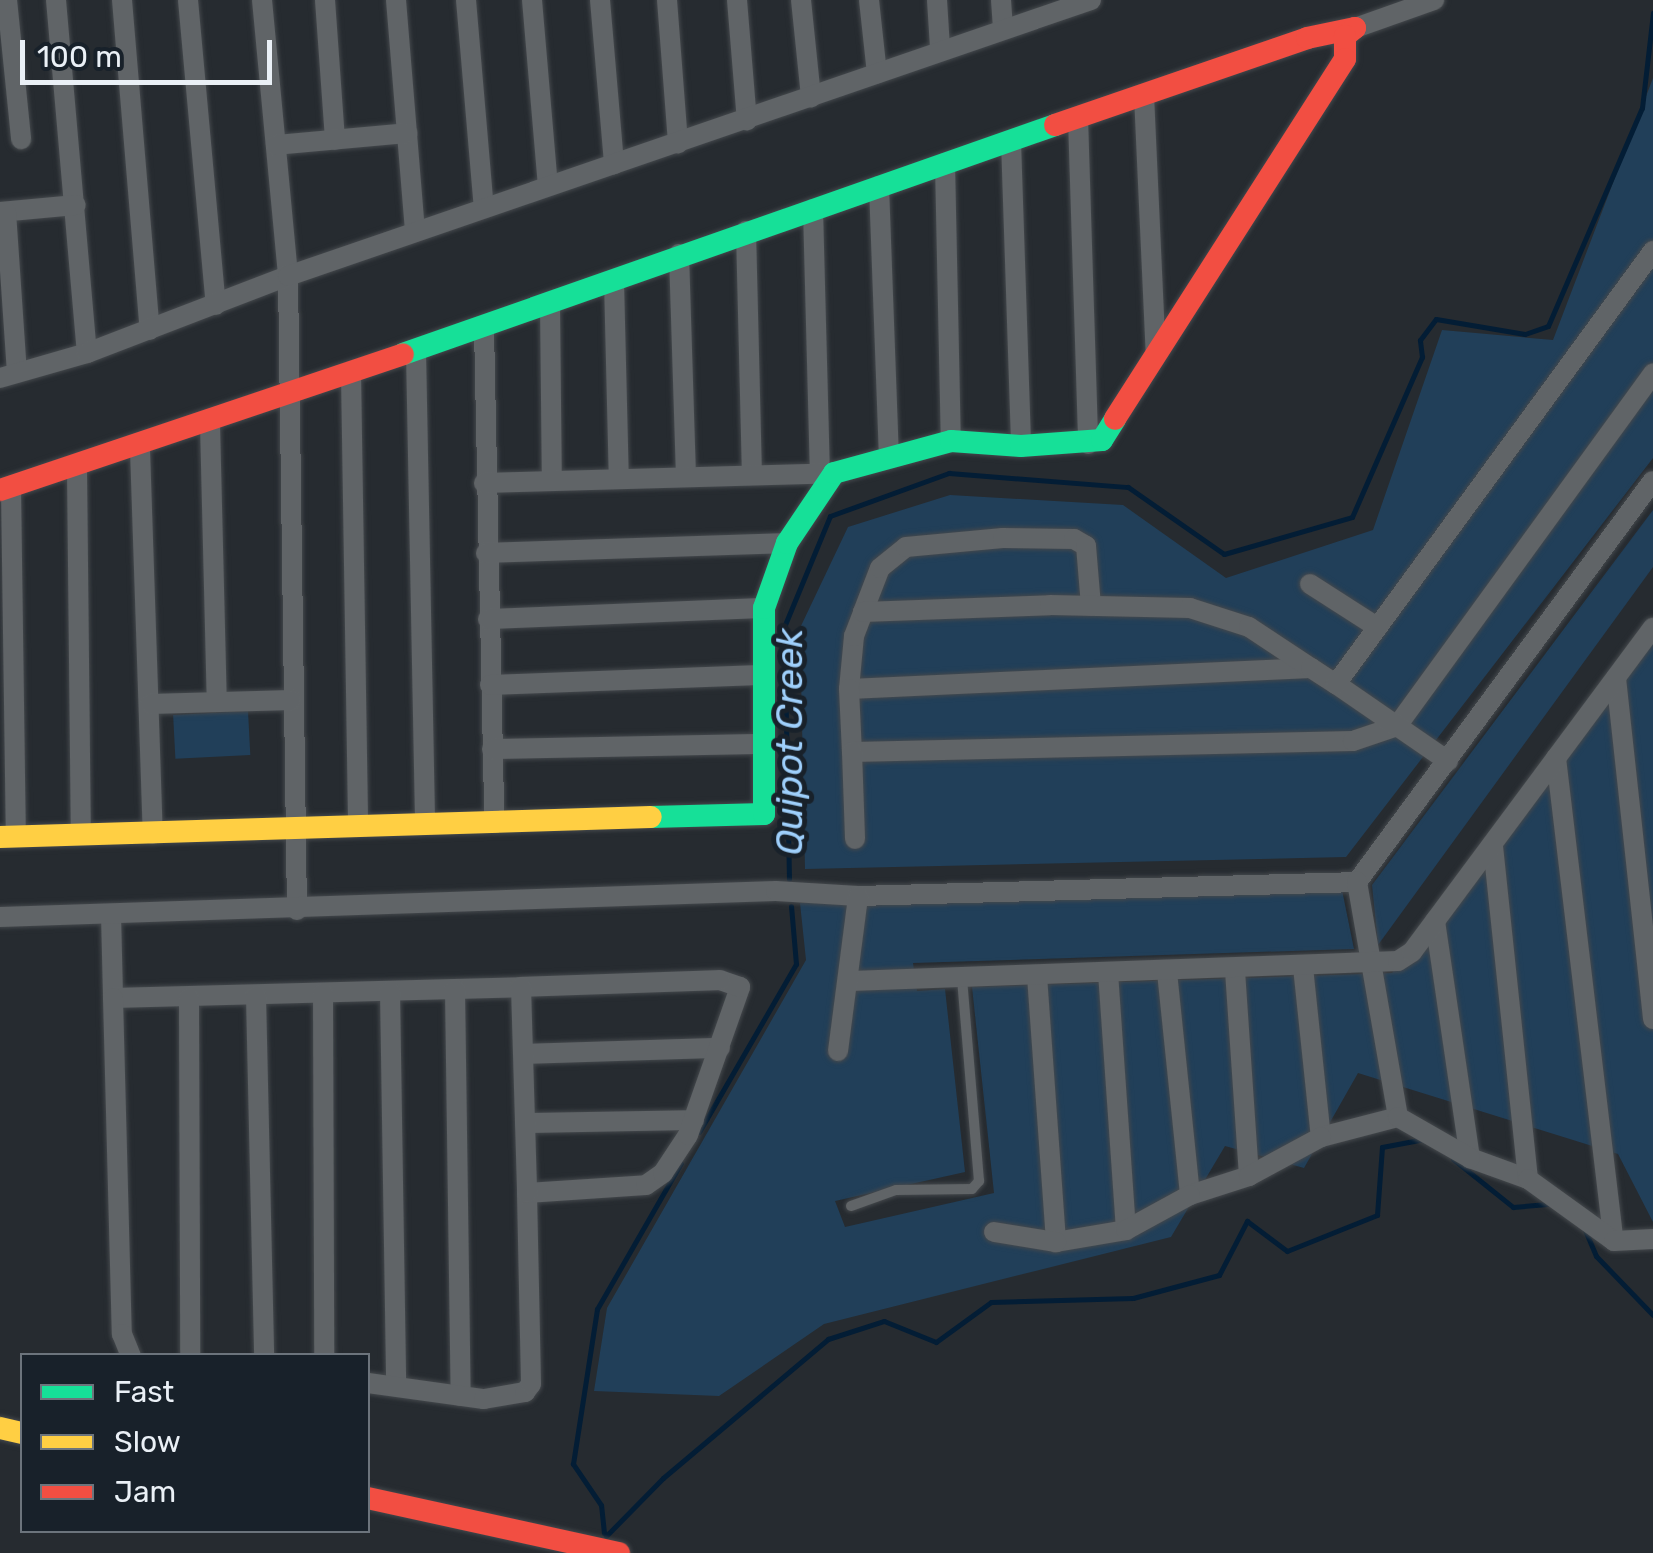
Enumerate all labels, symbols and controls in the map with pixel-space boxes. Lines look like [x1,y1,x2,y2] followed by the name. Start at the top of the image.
[25,20,278,82] scale bar
[37,39,122,75] text: 100 m
[767,628,813,856] water label: Quipot Creek
[20,1353,370,1533] legend
[114,1374,174,1410] text: Fast
[114,1424,181,1460] text: Slow
[114,1474,176,1510] text: Jam

